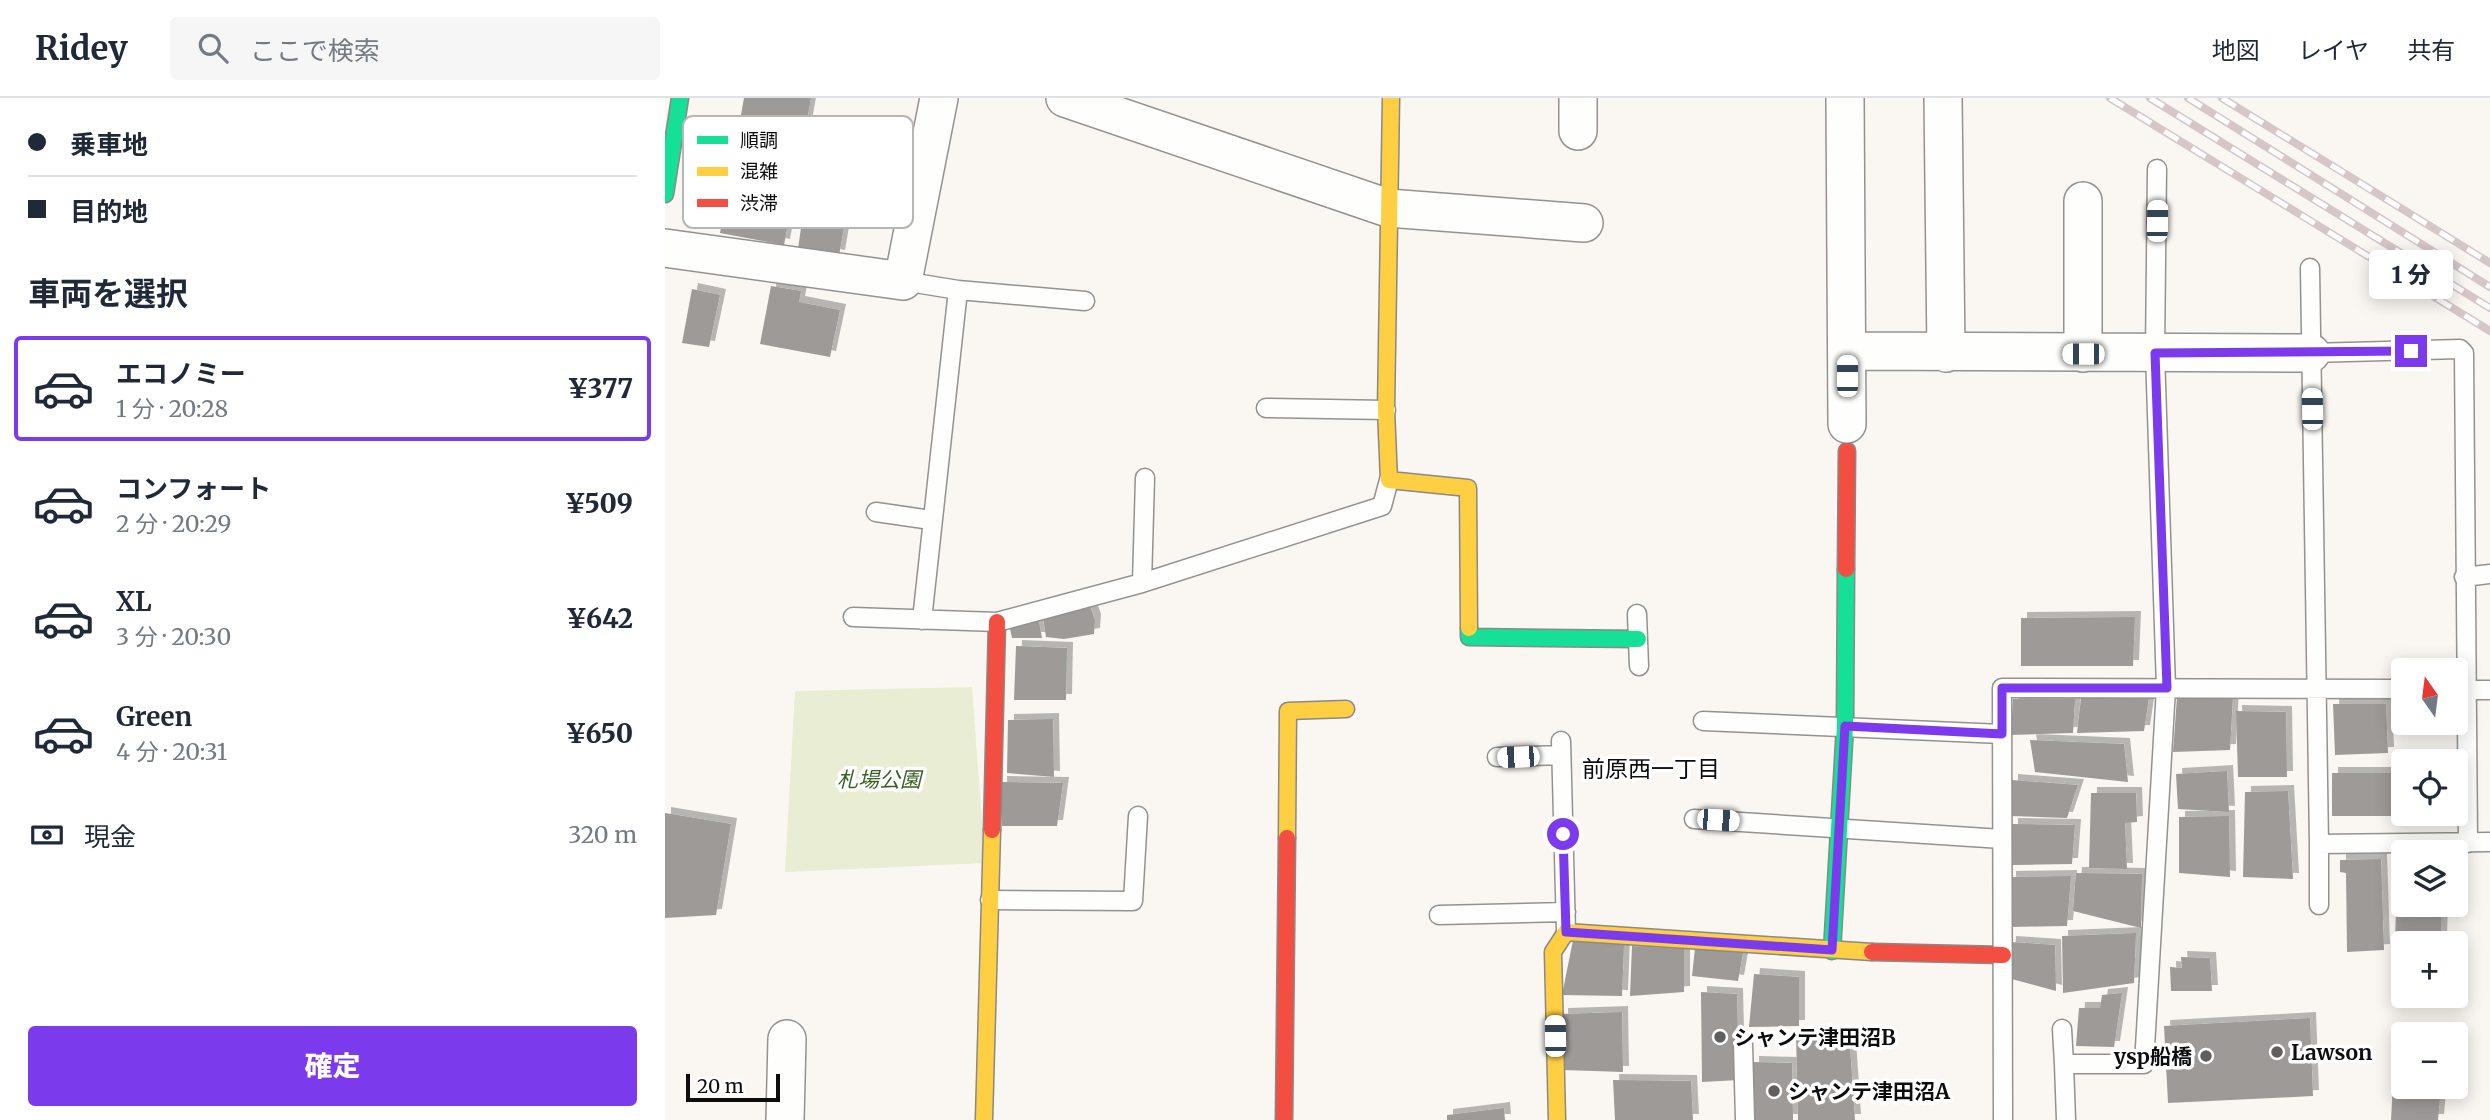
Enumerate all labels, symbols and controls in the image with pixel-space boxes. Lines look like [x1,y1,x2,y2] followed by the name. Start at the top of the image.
[170,17,660,80] search box
[35,28,128,69] text: Ridey
[194,29,232,67] icon: search
[250,34,380,67] text: ここで検索
[2212,35,2260,66] text: 地図
[2298,35,2369,66] text: レイヤ
[2407,35,2455,66] text: 共有
[683,116,913,228] legend
[70,128,148,161] text: 乗車地
[740,128,778,152] text: 順調
[740,159,778,183] text: 混雑
[740,191,778,215] text: 渋滞
[70,195,148,228] text: 目的地
[2147,200,2168,242] car
[2369,250,2453,299] callout: 1 分
[2391,260,2431,289] text: 1 分
[28,274,188,314] text: 車両を選択
[2395,335,2427,367] route end
[2063,344,2105,365] car
[1837,355,1858,397] car
[32,357,95,420] icon: car
[116,357,246,390] text: エコノミー
[567,372,633,405] text: ¥377
[2302,388,2323,430] car
[116,394,228,423] text: 1 分 · 20:28
[32,472,95,535] icon: car
[116,472,271,505] text: コンフォート
[565,487,633,520] text: ¥509
[116,509,232,538] text: 2 分 · 20:29
[116,585,152,618] text: XL
[32,587,95,650] icon: car
[566,602,633,635] text: ¥642
[116,622,231,651] text: 3 分 · 20:30
[2391,658,2467,735] north arrow
[2391,658,2468,1099] map controls
[116,700,192,733] text: Green
[32,702,95,765] icon: car
[566,717,633,750] text: ¥650
[116,737,227,766] text: 4 分 · 20:31
[1497,746,1540,768] car
[2391,749,2468,826] button: locate
[1582,754,1720,783] district label: 前原西一丁目
[837,766,924,793] park label: 札場公園
[1697,808,1740,832] car
[28,816,66,854] icon: cash
[1547,818,1579,850] route start
[84,820,136,853] text: 現金
[568,820,637,849] text: 320 m
[2391,840,2468,917] button: layers
[2391,931,2468,1008] button: +
[1545,1015,1566,1057] car
[2391,1022,2468,1099] button: −
[1734,1024,1896,1051] place label: シャンテ津田沼B
[28,1026,637,1106] button: 確定
[1712,1029,1728,1045] marker: シャンテ津田沼B
[2291,1039,2372,1066] place label: Lawson
[2114,1043,2192,1070] place label: ysp船橋
[2269,1044,2285,1060] marker: Lawson
[2198,1048,2214,1064] marker: ysp船橋
[686,1071,781,1103] scale bar
[697,1074,744,1098] text: 20 m
[1788,1078,1951,1105] place label: シャンテ津田沼A
[1766,1083,1782,1099] marker: シャンテ津田沼A

